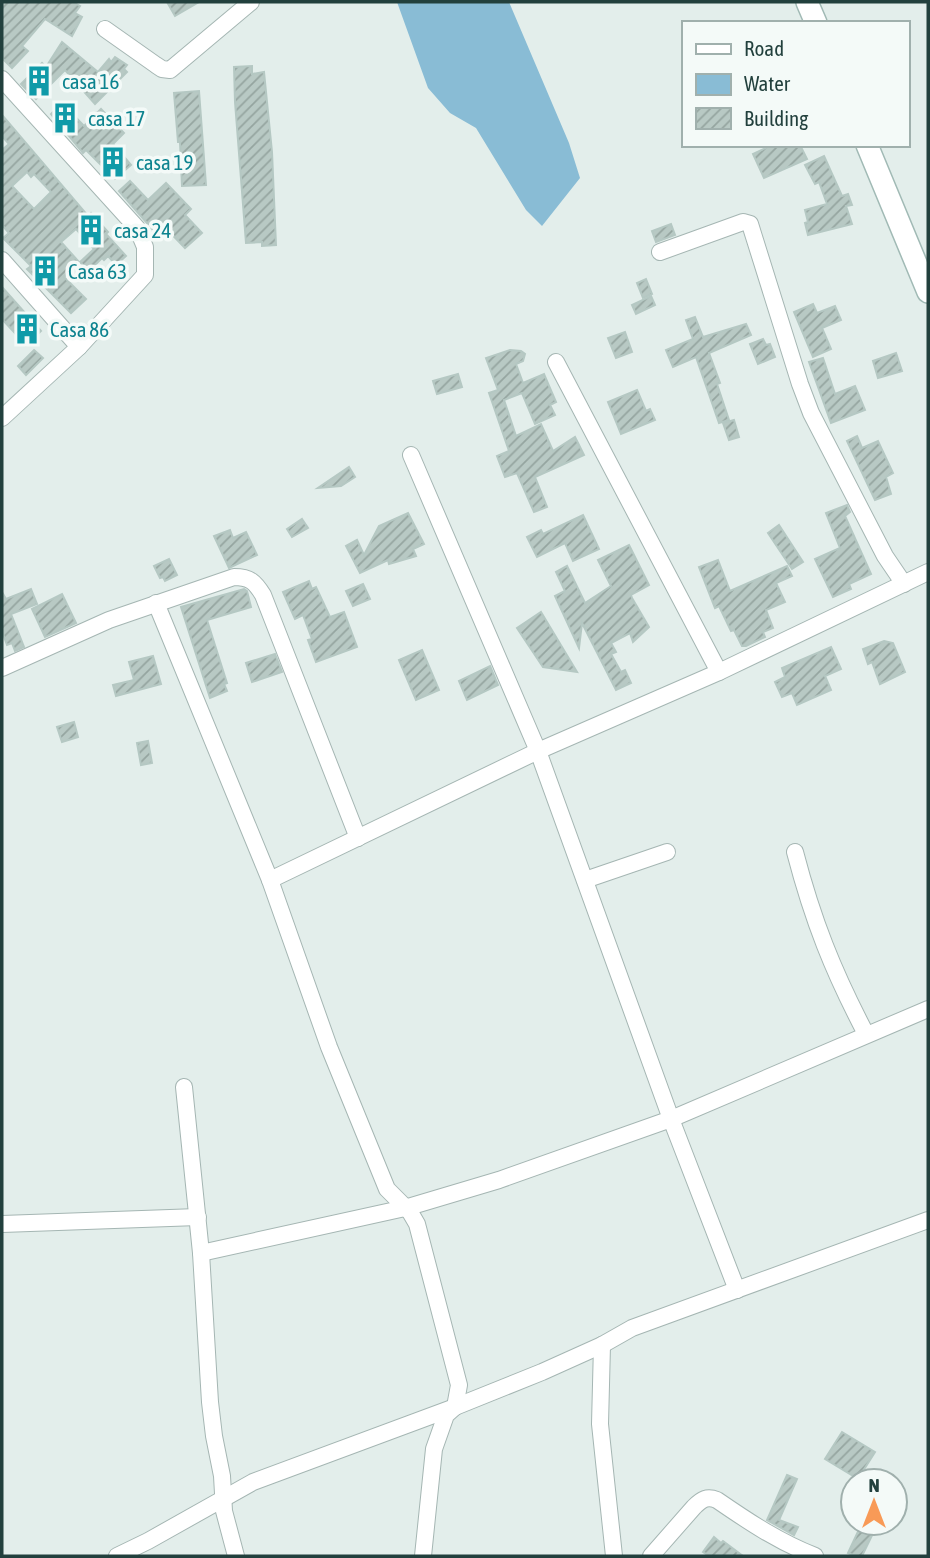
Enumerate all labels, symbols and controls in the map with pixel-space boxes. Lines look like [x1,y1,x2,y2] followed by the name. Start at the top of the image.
[682,21,909,147] legend
[744,36,784,60] text: Road
[22,64,56,98] building icon: casa 16
[62,69,119,93] place label: casa 16
[744,71,791,95] text: Water
[48,101,82,135] building icon: casa 17
[88,106,145,130] place label: casa 17
[744,106,808,130] text: Building
[96,145,130,179] building icon: casa 19
[136,150,193,174] place label: casa 19
[74,213,108,247] building icon: casa 24
[114,218,171,242] place label: casa 24
[28,254,62,288] building icon: Casa 63
[68,259,127,283] place label: Casa 63
[10,312,44,346] building icon: Casa 86
[50,317,109,341] place label: Casa 86
[839,1467,909,1537] north arrow
[868,1474,880,1496] text: N

